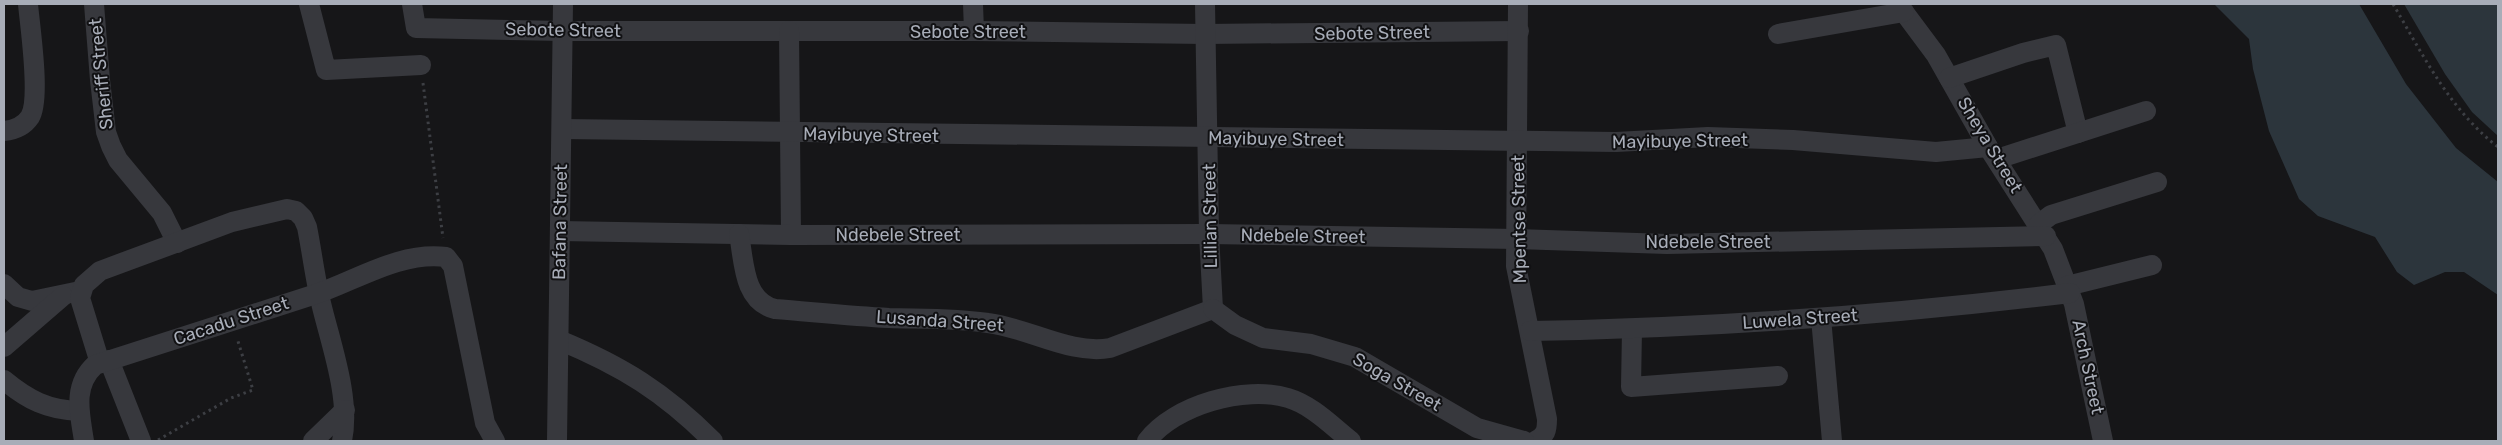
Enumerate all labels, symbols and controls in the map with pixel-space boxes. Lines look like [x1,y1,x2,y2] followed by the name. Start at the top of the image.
[84,17,118,131] street label: Sheriff Street
[505,18,621,42] street label: Sebote Street
[910,21,1026,43] street label: Sebote Street
[1314,21,1430,45] street label: Sebote Street
[1953,93,2027,197] street label: Sheya Street
[803,123,939,147] street label: Mayibuye Street
[1208,127,1344,151] street label: Mayibuye Street
[1612,129,1748,153] street label: Mayibuye Street
[1507,155,1531,283] street label: Mpentse Street
[1198,163,1222,269] street label: Lillian Street
[548,164,572,280] street label: Bafana Street
[836,224,961,246] street label: Ndebele Street
[1240,224,1366,248] street label: Ndebele Street
[1646,231,1771,253] street label: Ndebele Street
[171,292,291,350] street label: Cacadu Street
[1742,304,1858,334] street label: Luwela Street
[875,306,1005,336] street label: Lusanda Street
[2067,318,2109,416] street label: Arch Street
[1349,348,1445,416] street label: Soga Street

